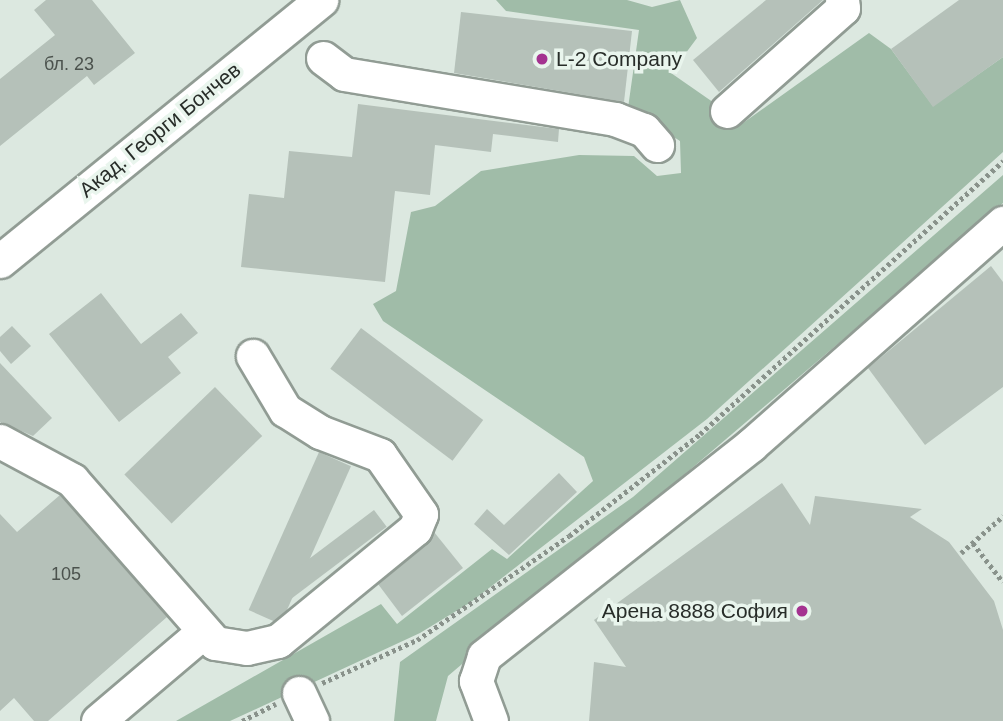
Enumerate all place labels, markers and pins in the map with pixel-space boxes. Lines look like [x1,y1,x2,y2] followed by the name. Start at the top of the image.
[556,46,682,72] place label: L-2 Company
[534,51,550,67] marker: L-2 Company
[602,598,788,624] place label: Арена 8888 София
[794,603,810,619] marker: Арена 8888 София

